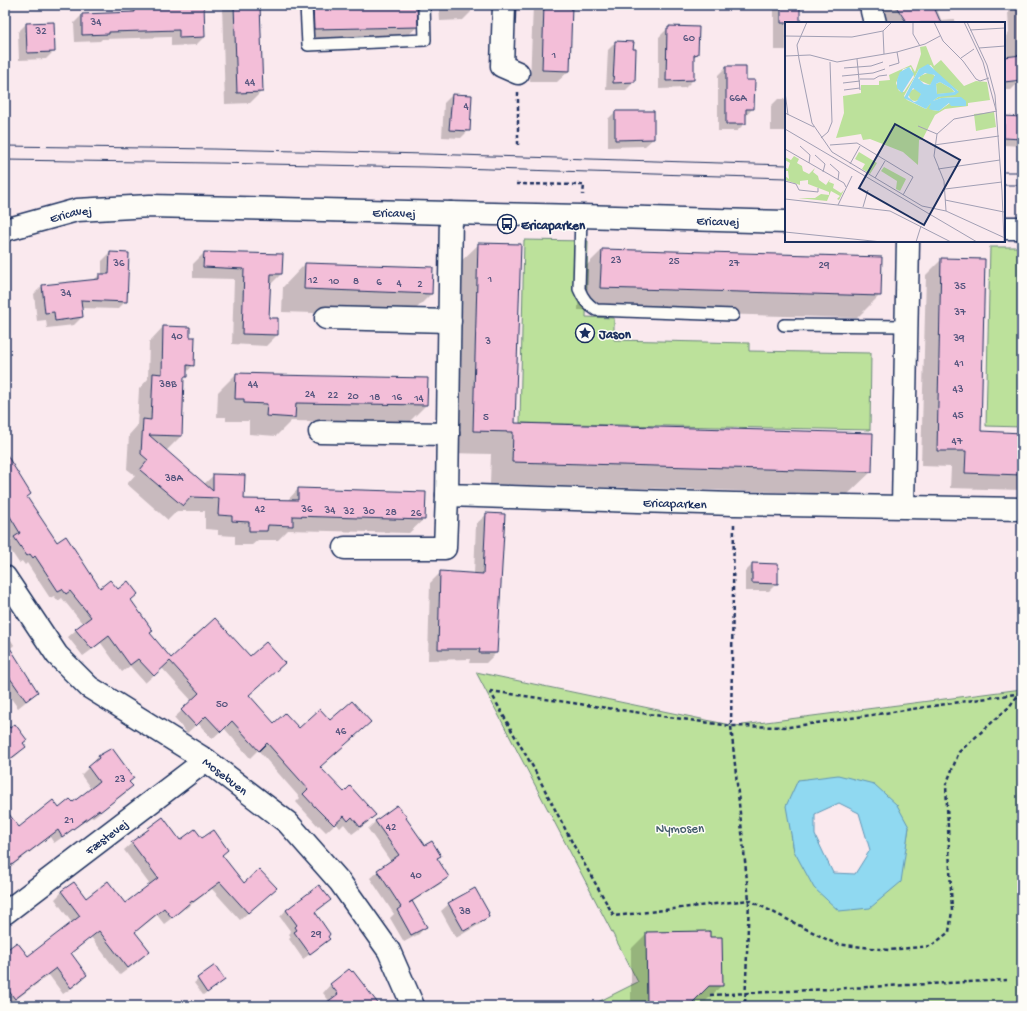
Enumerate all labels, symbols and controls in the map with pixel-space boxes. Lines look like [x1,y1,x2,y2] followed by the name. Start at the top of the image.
[90,17,102,29] house number: 34
[785,22,1005,242] inset map
[34,26,47,38] house number: 32
[683,33,695,45] house number: 60
[551,50,556,62] house number: 1
[245,77,256,89] house number: 44
[729,93,747,105] house number: 66A
[463,101,469,113] house number: 4
[48,204,93,227] street label: Ericavej
[372,206,416,222] street label: Ericavej
[496,213,518,235] bus stop icon: Ericaparken
[696,214,740,231] street label: Ericavej
[521,219,586,235] place label: Ericaparken
[610,255,622,267] house number: 23
[668,256,680,268] house number: 25
[112,258,125,270] house number: 36
[728,258,740,270] house number: 27
[819,260,830,272] house number: 29
[487,274,492,286] house number: 1
[307,275,319,287] house number: 12
[328,276,339,288] house number: 10
[353,276,359,288] house number: 8
[376,277,382,289] house number: 6
[396,278,402,290] house number: 4
[417,279,423,291] house number: 2
[953,281,966,293] house number: 35
[60,288,72,300] house number: 34
[953,307,966,319] house number: 37
[574,322,596,344] place icon: Jason
[598,328,632,343] place label: Jason
[171,331,183,343] house number: 40
[952,333,965,345] house number: 39
[484,336,491,348] house number: 3
[954,358,964,370] house number: 41
[158,379,177,391] house number: 38B
[248,379,259,391] house number: 44
[953,384,964,396] house number: 43
[305,389,316,401] house number: 24
[328,390,339,402] house number: 22
[347,391,359,403] house number: 20
[369,392,380,404] house number: 18
[391,392,402,404] house number: 16
[413,393,425,405] house number: 14
[953,410,964,422] house number: 45
[483,412,489,424] house number: 5
[952,436,963,448] house number: 47
[164,473,184,485] house number: 38A
[642,496,708,513] street label: Ericaparken
[255,504,266,516] house number: 42
[300,504,313,516] house number: 36
[324,505,336,517] house number: 34
[342,506,355,518] house number: 32
[362,506,375,518] house number: 30
[385,507,397,519] house number: 28
[411,508,422,520] house number: 26
[216,699,228,711] house number: 50
[336,726,347,738] house number: 46
[199,755,251,800] street label: Mosebuen
[114,774,126,786] house number: 23
[64,815,74,827] house number: 21
[82,817,132,860] street label: Fæstevej
[386,822,397,834] house number: 42
[656,822,705,837] park label: Nymosen
[410,870,422,882] house number: 40
[458,906,471,918] house number: 38
[311,929,322,941] house number: 29

